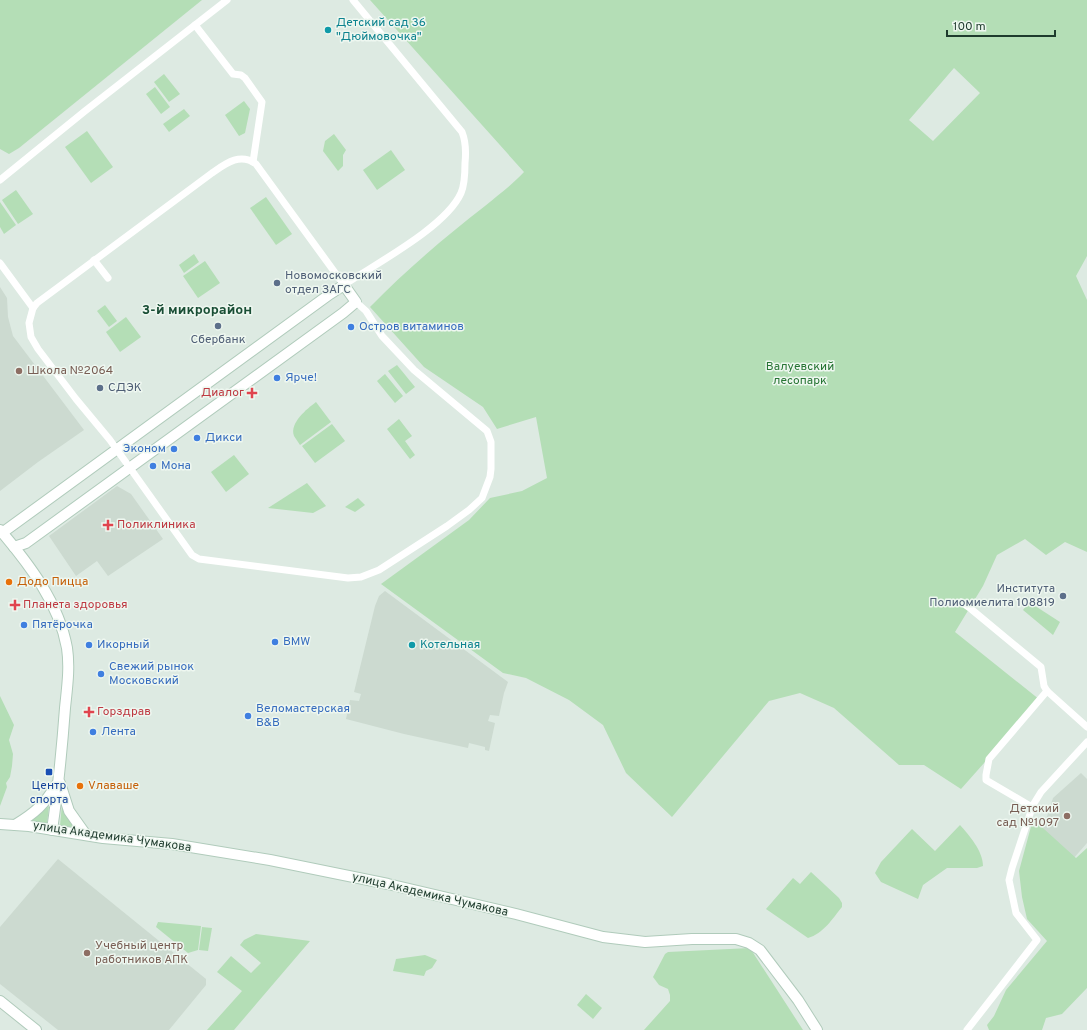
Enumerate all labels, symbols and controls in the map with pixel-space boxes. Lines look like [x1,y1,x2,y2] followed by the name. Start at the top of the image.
[947,12,1055,38] scale bar
[336,15,426,45] place label: Детский сад 36 "Дюймовочка"
[953,19,986,35] text: 100 m
[323,25,333,35] marker: Детский сад 36 "Дюймовочка"
[285,268,382,298] place label: Новомосковский отдел ЗАГС
[272,278,282,288] marker: Новомосковский отдел ЗАГС
[142,302,252,319] district label: 3-й микрорайон
[359,319,464,335] place label: Остров витаминов
[213,321,223,331] marker: Сбербанк
[346,322,356,332] marker: Остров витаминов
[190,332,246,348] place label: Сбербанк
[766,359,834,389] park label: Валуевский лесопарк
[27,363,113,379] place label: Школа №2064
[14,366,24,376] marker: Школа №2064
[285,370,317,386] place label: Ярче!
[272,373,282,383] marker: Ярче!
[108,380,142,396] place label: СДЭК
[95,383,105,393] marker: СДЭК
[201,385,244,401] place label: Диалог
[247,388,257,398] marker: Диалог
[205,430,242,446] place label: Дикси
[192,433,202,443] marker: Дикси
[123,441,166,457] place label: Эконом
[169,444,179,454] marker: Эконом
[161,458,191,474] place label: Мона
[148,461,158,471] marker: Мона
[117,517,195,533] place label: Поликлиника
[102,519,114,531] marker: Поликлиника
[17,574,88,590] place label: Додо Пицца
[4,577,14,587] marker: Додо Пицца
[929,581,1055,611] place label: Института Полиомиелита 108819
[1058,591,1068,601] marker: Института Полиомиелита 108819
[23,597,128,613] place label: Планета здоровья
[10,600,20,610] marker: Планета здоровья
[32,617,93,633] place label: Пятёрочка
[19,620,29,630] marker: Пятёрочка
[283,634,310,650] place label: BMW
[97,637,150,653] place label: Икорный
[270,637,280,647] marker: BMW
[420,637,480,653] place label: Котельная
[84,640,94,650] marker: Икорный
[407,640,417,650] marker: Котельная
[109,659,194,689] place label: Свежий рынок Московский
[96,669,106,679] marker: Свежий рынок Московский
[256,701,350,731] place label: Веломастерская B&B
[97,704,151,720] place label: Горздрав
[84,707,94,717] marker: Горздрав
[243,711,253,721] marker: Веломастерская B&B
[101,724,136,740] place label: Лента
[88,727,98,737] marker: Лента
[44,767,54,777] marker: Центр спорта
[30,778,68,808] place label: Центр спорта
[88,778,139,794] place label: Vлаваше
[75,781,85,791] marker: Vлаваше
[996,801,1059,831] place label: Детский сад №1097
[1062,811,1072,821] marker: Детский сад №1097
[32,818,192,856] street label: улица Академика Чумакова
[350,869,510,921] street label: улица Академика Чумакова
[95,938,188,968] place label: Учебный центр работников АПК
[82,948,92,958] marker: Учебный центр работников АПК

